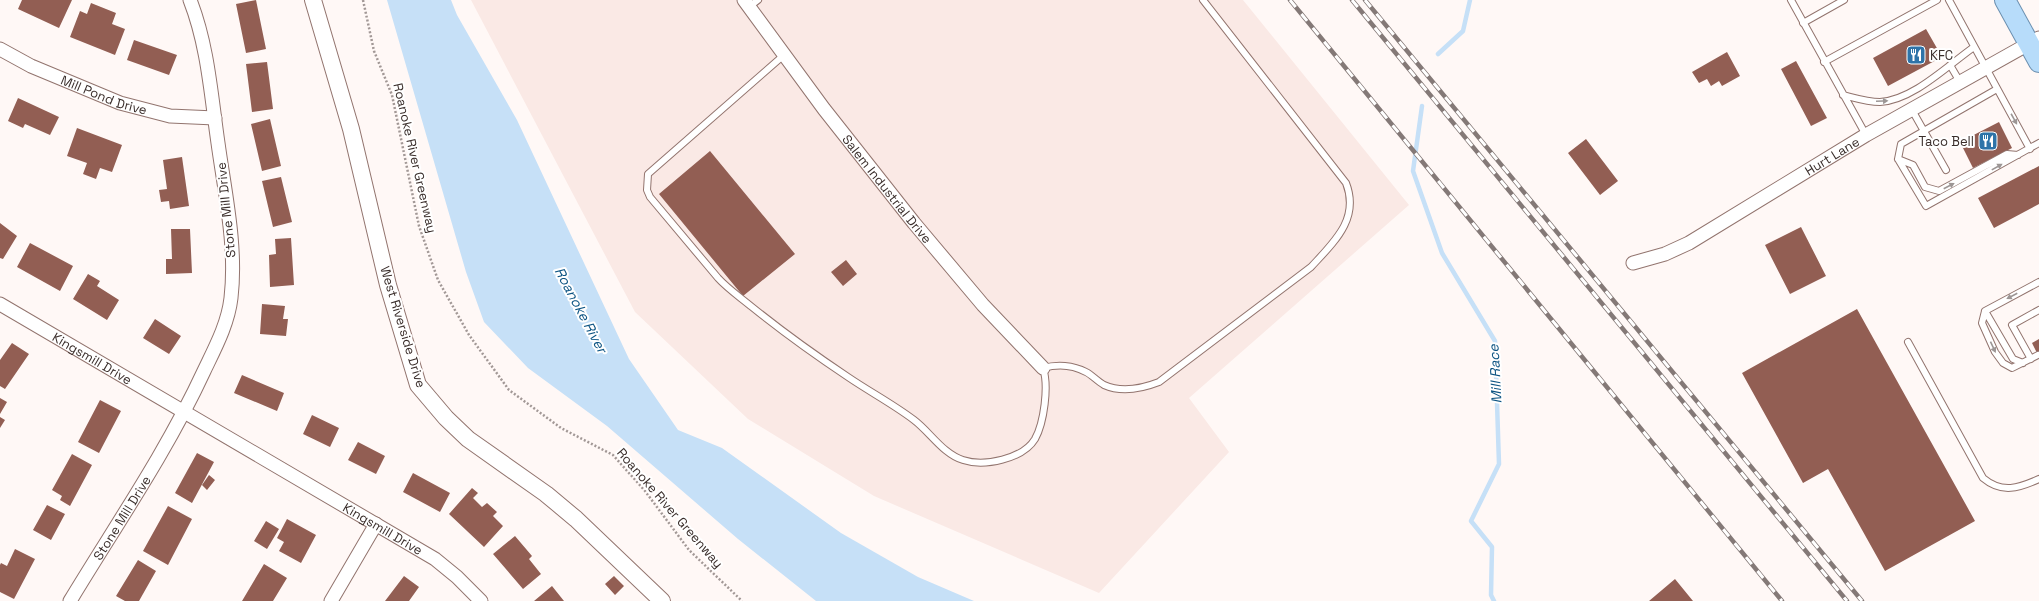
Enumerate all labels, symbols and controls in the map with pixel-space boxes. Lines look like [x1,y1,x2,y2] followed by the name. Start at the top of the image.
[1905,44,1927,66] restaurant icon: KFC
[1930,47,1953,64] place label: KFC
[58,71,149,118] street label: Mill Pond Drive
[389,81,441,235] street label: Roanoke River Greenway
[1876,98,1889,104] one-way arrow
[2010,113,2017,125] one-way arrow
[1977,130,1999,152] restaurant icon: Taco Bell
[839,131,936,247] street label: Salem Industrial Drive
[1801,133,1862,179] street label: Hurt Lane
[1918,133,1974,150] place label: Taco Bell
[213,161,239,259] street label: Stone Mill Drive
[1991,164,2003,170] one-way arrow
[1943,183,1955,189] one-way arrow
[376,264,430,390] street label: West Riverside Drive
[551,264,612,358] water label: Roanoke River
[2006,293,2018,300] one-way arrow
[49,328,135,388] street label: Kingsmill Drive
[1990,341,1996,353] one-way arrow
[1484,343,1506,404] water label: Mill Race
[613,444,727,572] street label: Roanoke River Greenway
[89,472,154,563] street label: Stone Mill Drive
[340,499,426,559] street label: Kingsmill Drive

